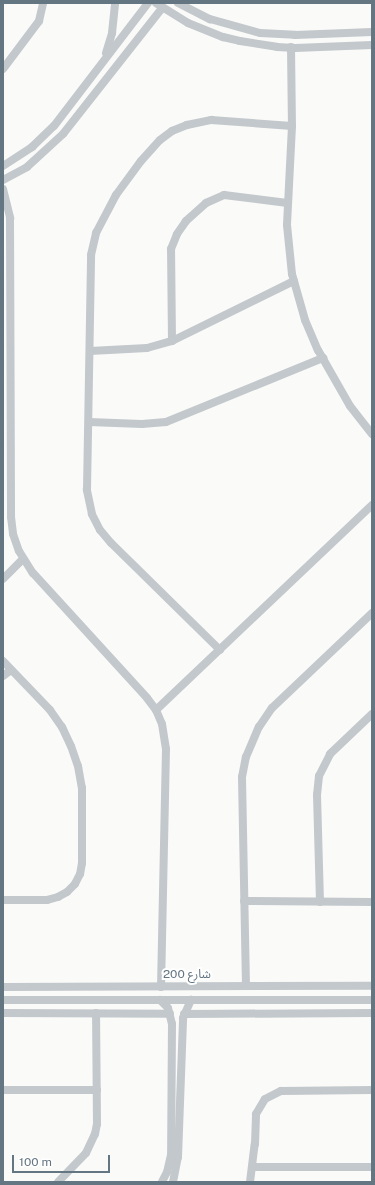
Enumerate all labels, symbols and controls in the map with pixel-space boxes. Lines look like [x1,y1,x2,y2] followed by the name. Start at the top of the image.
[163,968,211,982] street label: شارع 200
[14,1147,112,1173] scale bar
[19,1155,52,1169] text: 100 m

